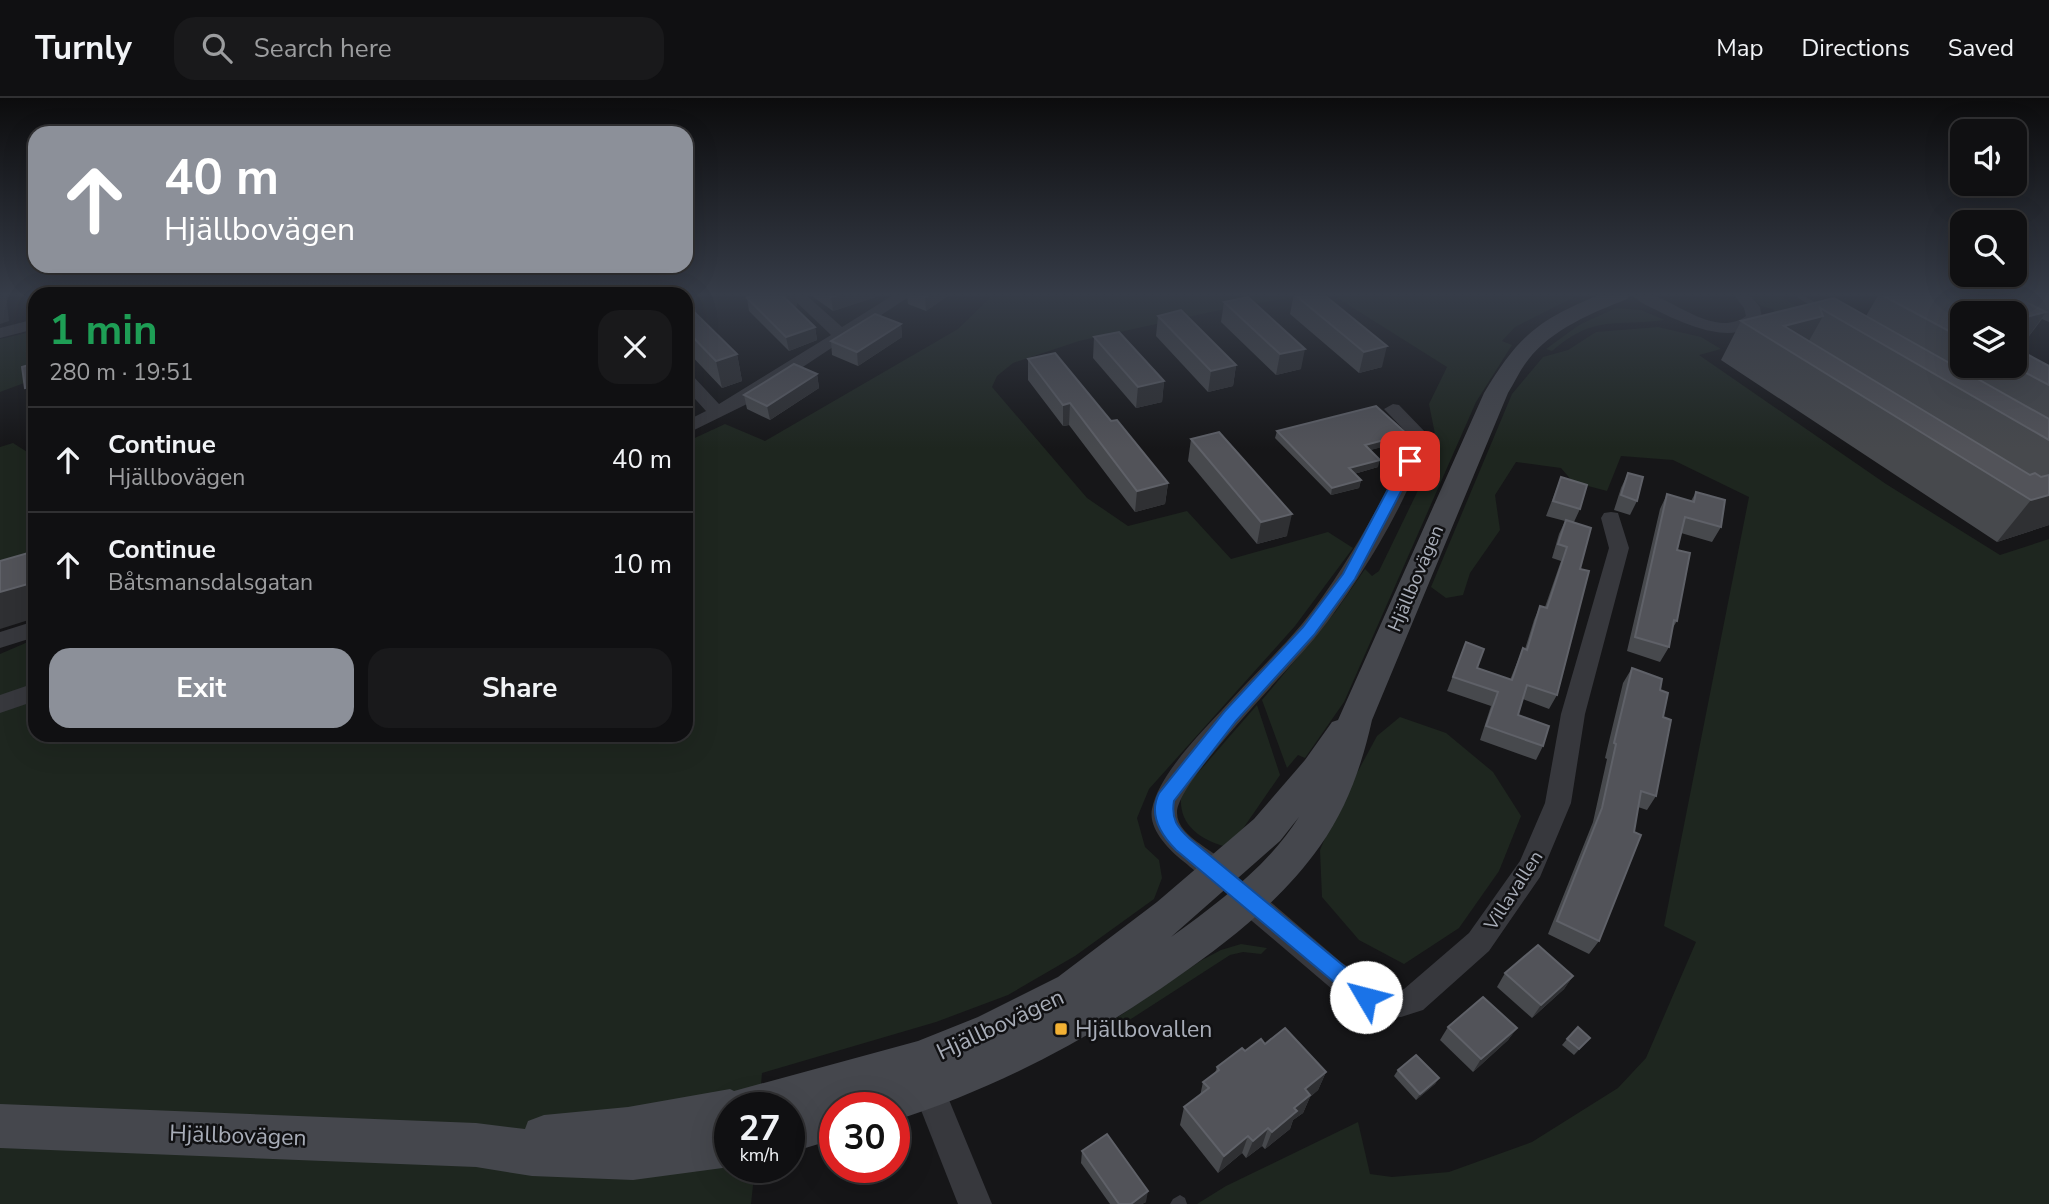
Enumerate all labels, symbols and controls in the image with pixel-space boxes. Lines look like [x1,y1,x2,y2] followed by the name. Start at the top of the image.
[174,17,664,80] search box
[35,26,132,71] text: Turnly
[198,29,236,67] icon: search
[254,31,392,66] text: Search here
[1716,32,1763,64] text: Map
[1801,32,1910,64] text: Directions
[1948,32,2014,64] text: Saved
[1950,119,2027,378] map controls
[1950,119,2027,196] button: sound
[164,144,279,211] text: 40 m
[49,154,140,245] icon: ahead
[164,208,355,251] text: Hjällbovägen
[1950,210,2027,287] button: search
[1950,301,2027,378] button: layers
[49,302,158,359] text: 1 min
[598,310,672,384] button: close
[49,357,194,388] text: 280 m · 19:51
[108,427,216,462] text: Continue
[1380,431,1440,491] pin
[49,441,87,479] icon: ahead
[612,442,672,477] text: 40 m
[1391,442,1429,480] icon: arrive
[108,462,245,493] text: Hjällbovägen
[1382,521,1450,636] street label: Hjällbovägen
[108,532,216,567] text: Continue
[49,546,87,584] icon: ahead
[612,547,672,582] text: 10 m
[108,567,313,598] text: Båtsmansdalsgatan
[49,648,354,728] button: Exit
[368,648,672,728] button: Share
[1478,846,1549,936] street label: Villavallen
[1329,960,1403,1034] position arrow
[931,981,1069,1068] street label: Hjällbovägen
[1075,1014,1212,1045] place label: Hjällbovallen
[1053,1021,1069,1037] marker: Hjällbovallen
[819,1092,910,1183] speed limit sign: 30
[738,1105,781,1152] text: 27
[169,1118,307,1153] street label: Hjällbovägen
[740,1143,779,1167] text: km/h

